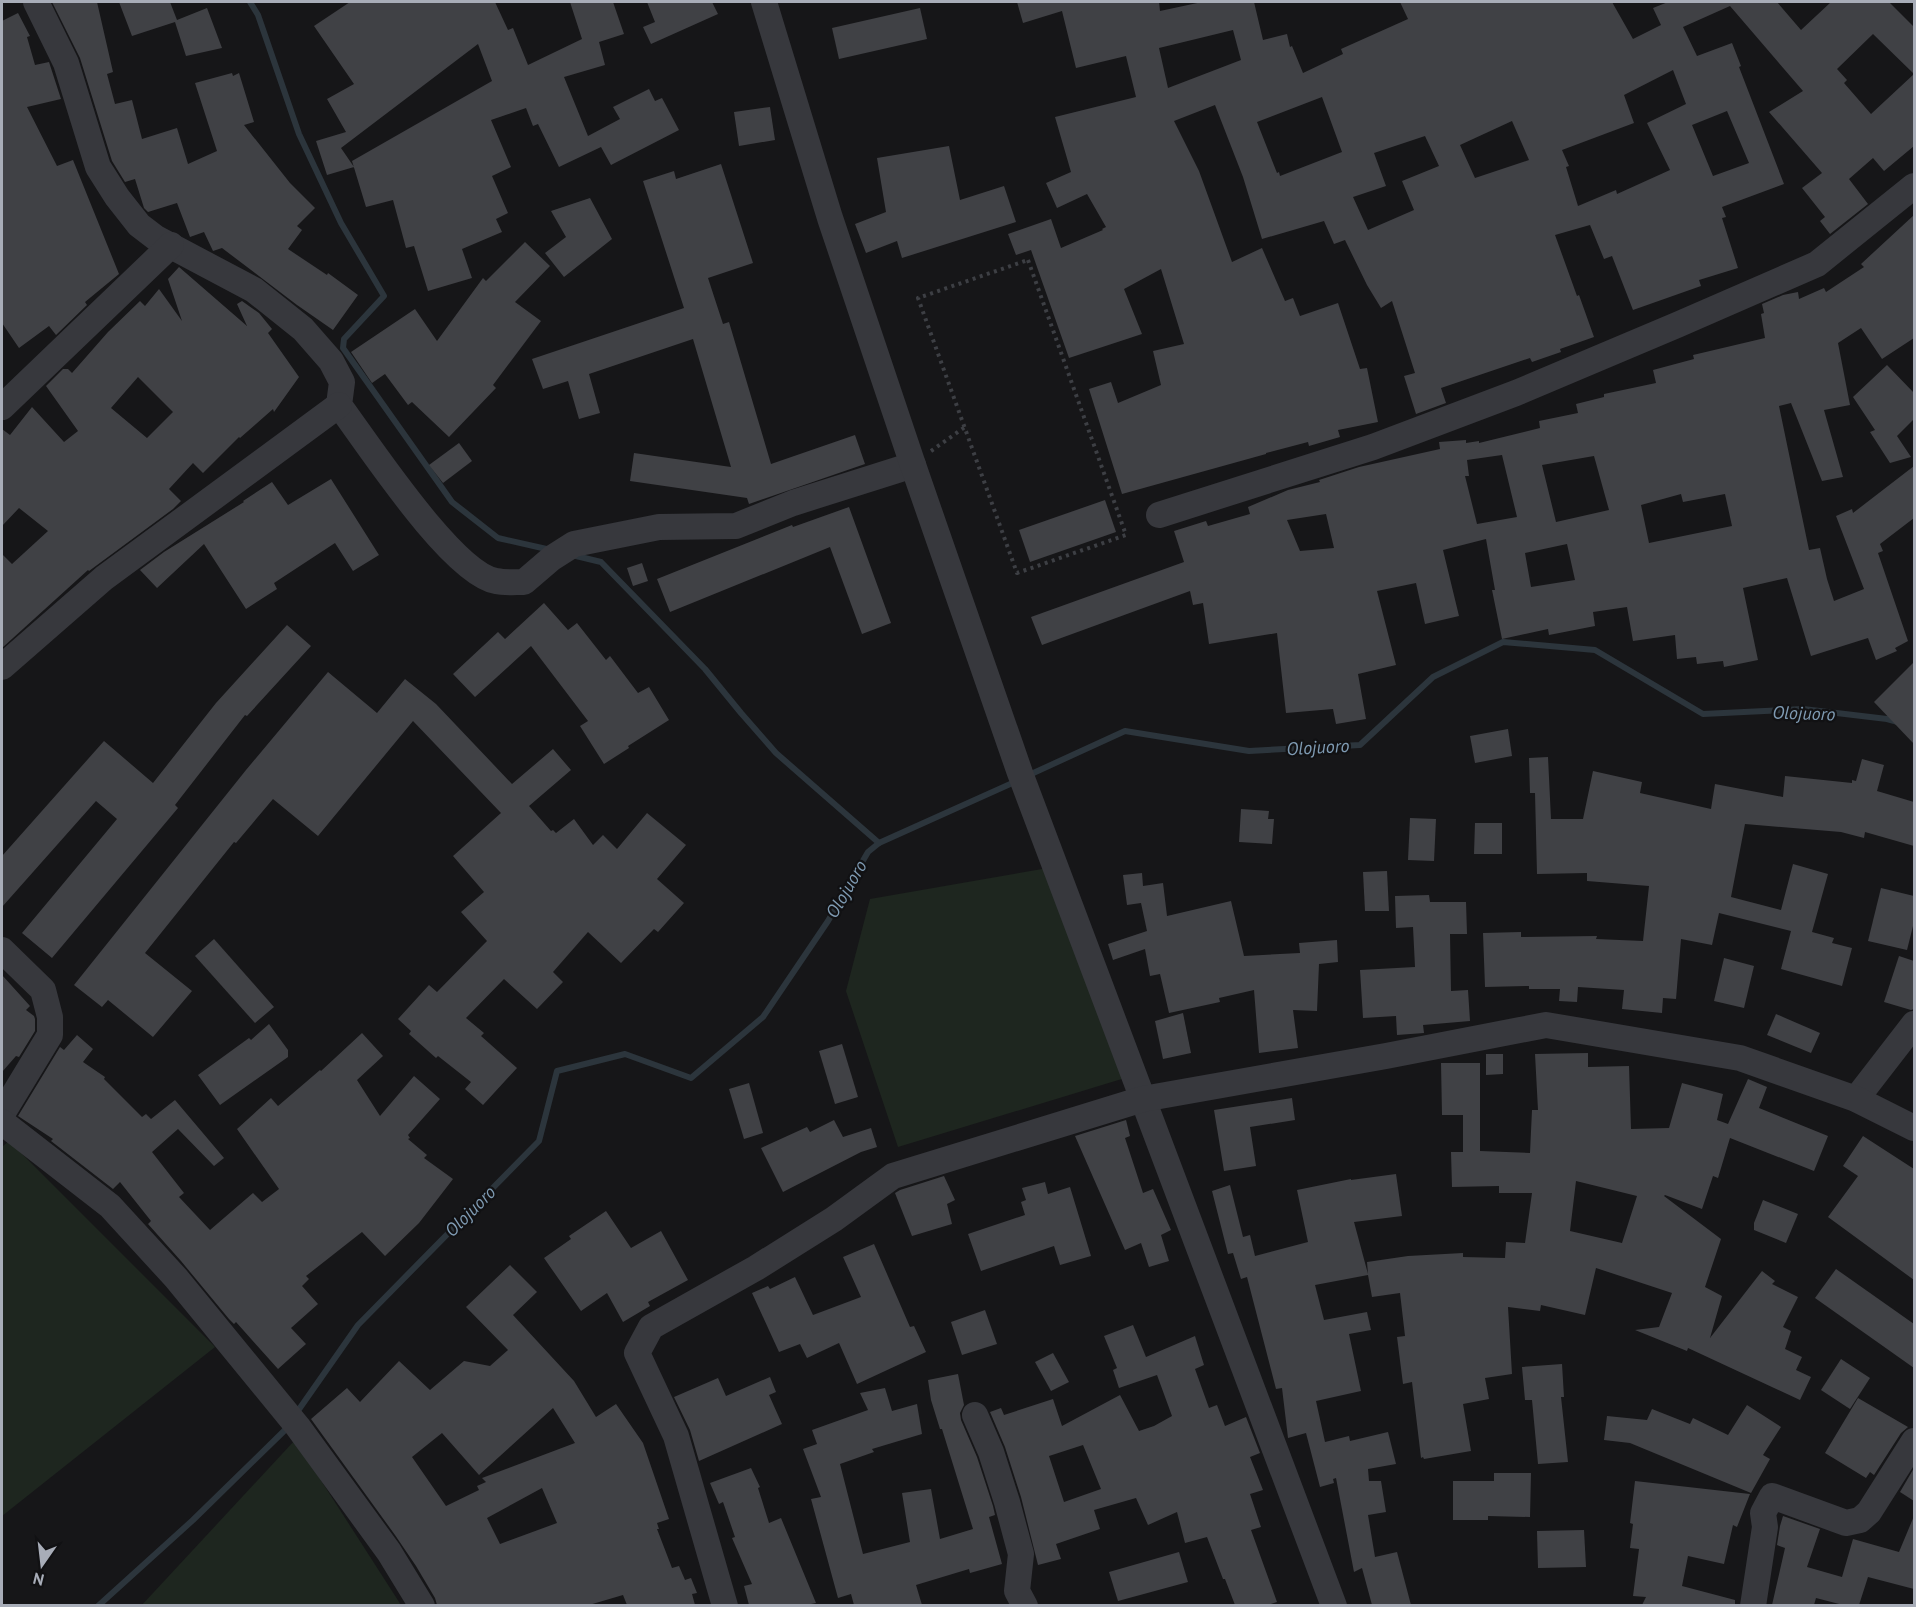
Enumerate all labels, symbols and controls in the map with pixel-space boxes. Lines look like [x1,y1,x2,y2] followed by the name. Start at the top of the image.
[1772,700,1836,726] water label: Olojuoro
[1286,734,1350,760] water label: Olojuoro
[820,856,872,922] water label: Olojuoro
[440,1181,500,1241] water label: Olojuoro
[12,1535,72,1595] north arrow
[31,1569,46,1591] text: N

